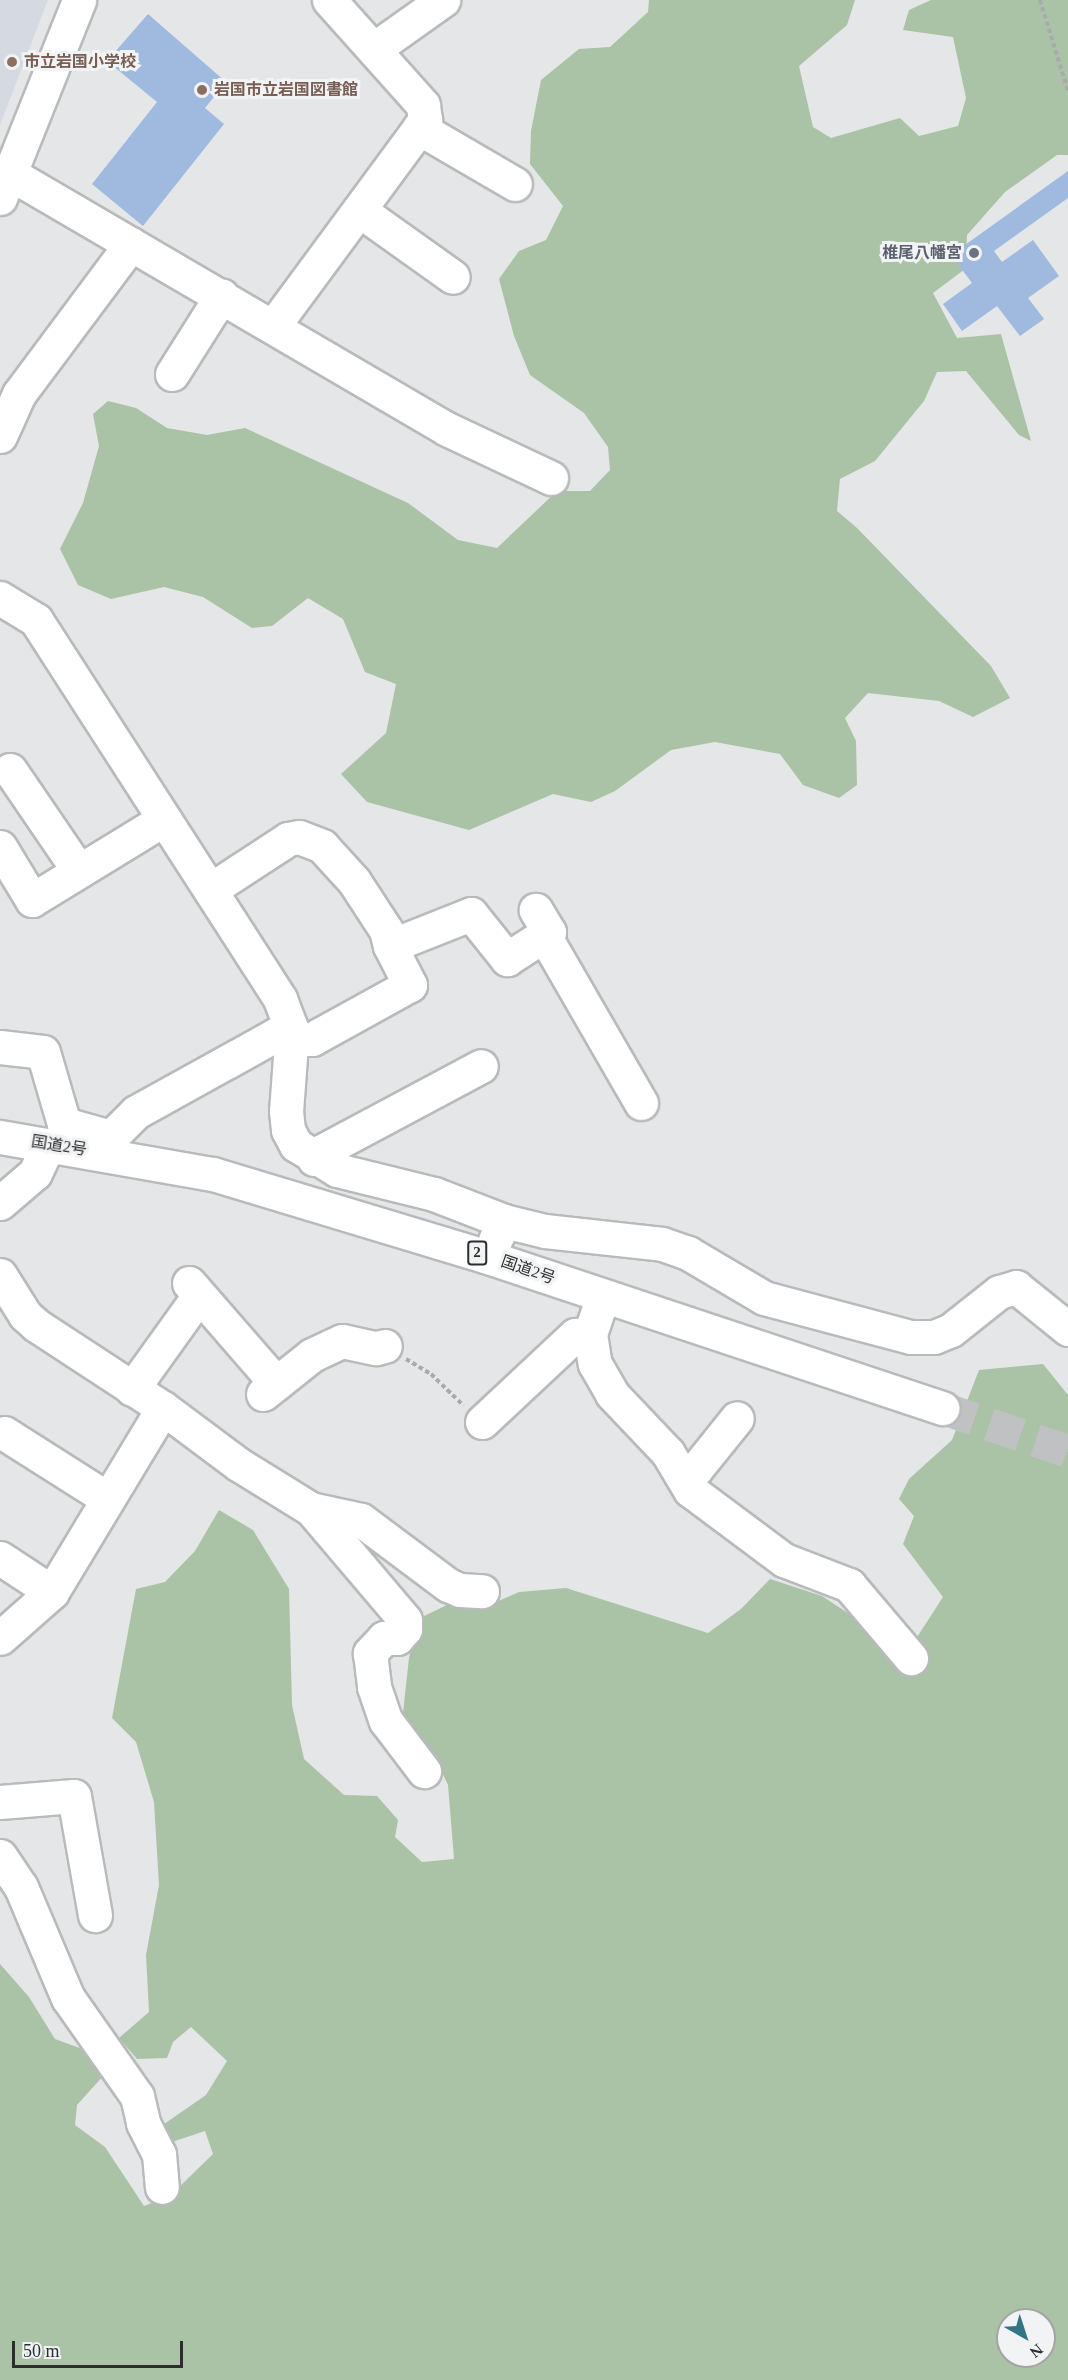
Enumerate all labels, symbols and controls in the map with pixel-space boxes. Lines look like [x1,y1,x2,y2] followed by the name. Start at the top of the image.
[24,52,136,72] place label: 市立岩国小学校
[5,55,19,69] marker: 市立岩国小学校
[214,80,358,100] place label: 岩国市立岩国図書館
[195,83,209,97] marker: 岩国市立岩国図書館
[882,243,962,263] place label: 椎尾八幡宮
[967,246,981,260] marker: 椎尾八幡宮
[30,1132,88,1160] street label: 国道2号
[466,1241,488,1265] road number: 2
[498,1252,558,1288] street label: 国道2号
[996,2308,1056,2368] north arrow
[15,2329,186,2367] scale bar
[23,2341,60,2361] text: 50 m
[1027,2341,1046,2361] text: N

